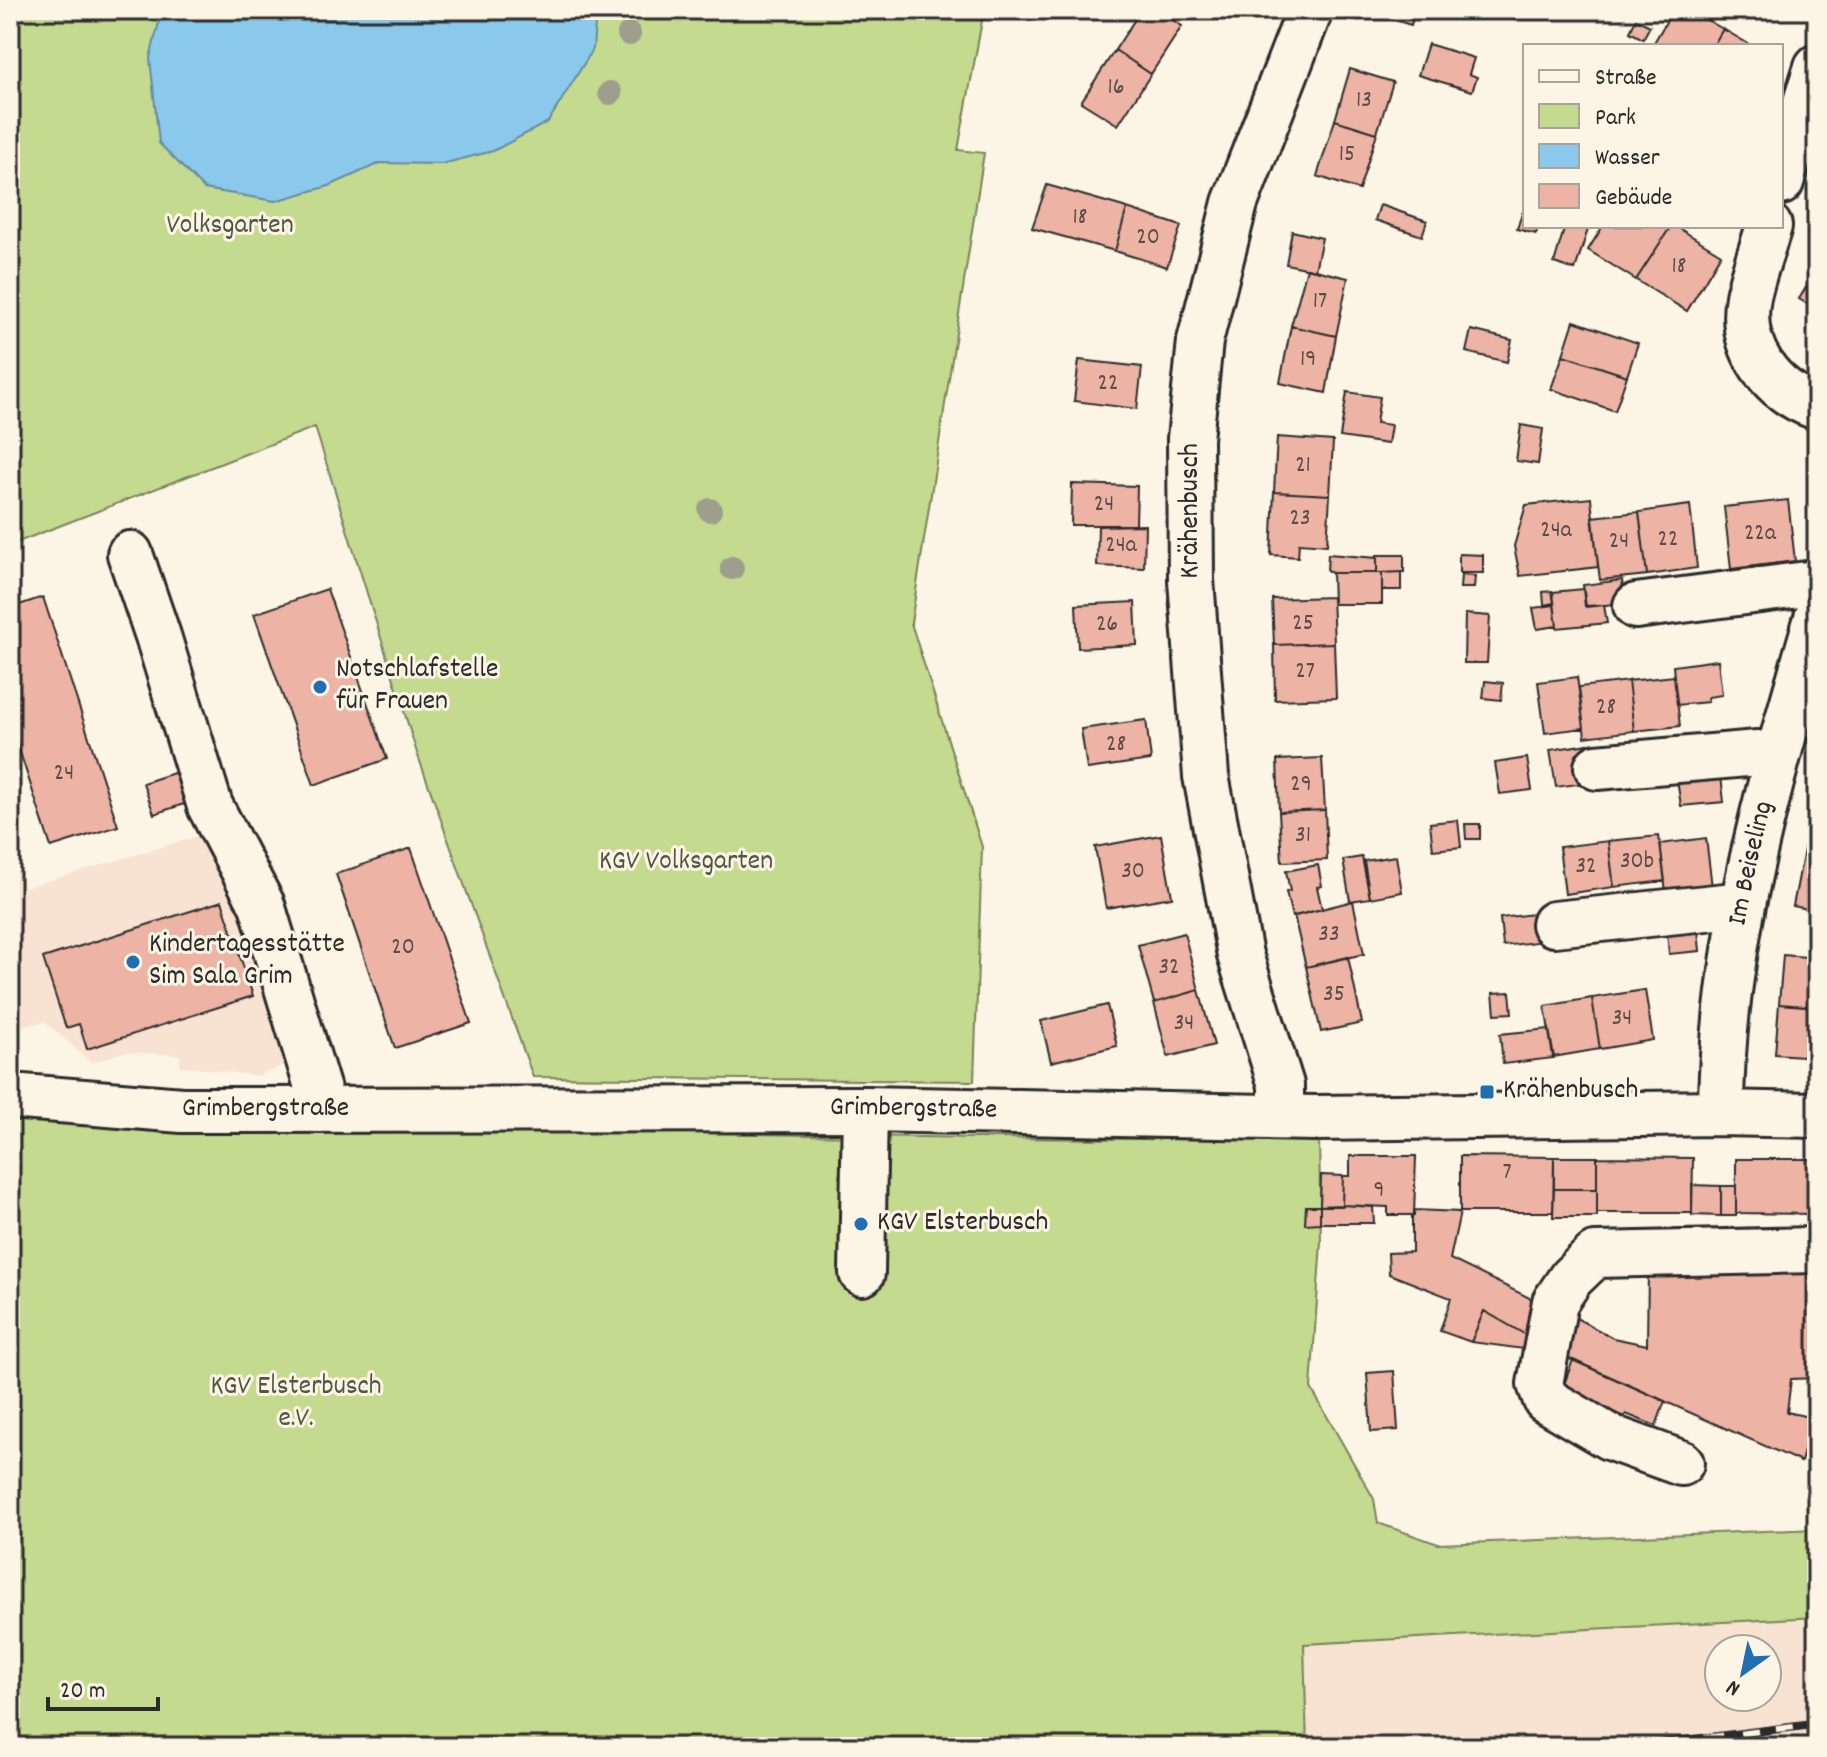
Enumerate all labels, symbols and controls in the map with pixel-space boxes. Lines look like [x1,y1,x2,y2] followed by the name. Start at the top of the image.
[1523,44,1783,228] legend
[1595,62,1657,96] text: Straße
[1107,71,1125,105] house number: 16
[1356,84,1372,118] house number: 13
[1595,102,1636,136] text: Park
[1339,138,1355,172] house number: 15
[1595,142,1660,176] text: Wasser
[1595,182,1672,216] text: Gebäude
[1073,201,1087,235] house number: 18
[166,207,294,247] park label: Volksgarten
[1136,221,1160,255] house number: 20
[1672,250,1686,284] house number: 18
[1313,285,1327,319] house number: 17
[1300,343,1316,377] house number: 19
[1098,367,1118,401] house number: 22
[1172,443,1212,579] street label: Krähenbusch
[1295,449,1311,483] house number: 21
[1094,488,1114,522] house number: 24
[1289,502,1311,536] house number: 23
[1540,514,1573,548] house number: 24a
[1744,517,1777,551] house number: 22a
[1658,523,1678,557] house number: 22
[1609,525,1629,559] house number: 24
[1105,529,1138,563] house number: 24a
[1292,607,1314,641] house number: 25
[1096,608,1118,642] house number: 26
[336,651,498,723] place label: Notschlafstelle für Frauen
[1295,655,1315,689] house number: 27
[311,678,329,696] marker: Notschlafstelle für Frauen
[1596,691,1616,725] house number: 28
[1106,728,1126,762] house number: 28
[54,757,74,791] house number: 24
[1290,768,1312,802] house number: 29
[1720,797,1785,929] street label: Im Beiseling
[1295,819,1311,853] house number: 31
[599,843,773,883] park label: KGV Volksgarten
[1620,845,1654,879] house number: 30b
[1575,850,1597,884] house number: 32
[1121,855,1145,889] house number: 30
[1318,918,1340,952] house number: 33
[149,926,345,998] place label: Kindertagesstätte Sim Sala Grim
[391,931,415,965] house number: 20
[1158,951,1180,985] house number: 32
[124,953,142,971] marker: Kindertagesstätte Sim Sala Grim
[1323,978,1345,1012] house number: 35
[1612,1002,1632,1036] house number: 34
[1174,1007,1194,1041] house number: 34
[1503,1072,1638,1112] place label: Krähenbusch
[1478,1083,1496,1101] marker: Krähenbusch
[830,1089,997,1132] street label: Grimbergstraße
[182,1090,349,1130] street label: Grimbergstraße
[1502,1156,1512,1190] house number: 7
[1374,1174,1385,1208] house number: 9
[877,1204,1048,1244] place label: KGV Elsterbusch
[852,1215,870,1233] marker: KGV Elsterbusch
[210,1368,382,1440] park label: KGV Elsterbusch e.V.
[1703,1633,1783,1713] north arrow
[48,1661,158,1711] scale bar
[1721,1671,1747,1703] text: N
[60,1675,106,1709] text: 20 m

